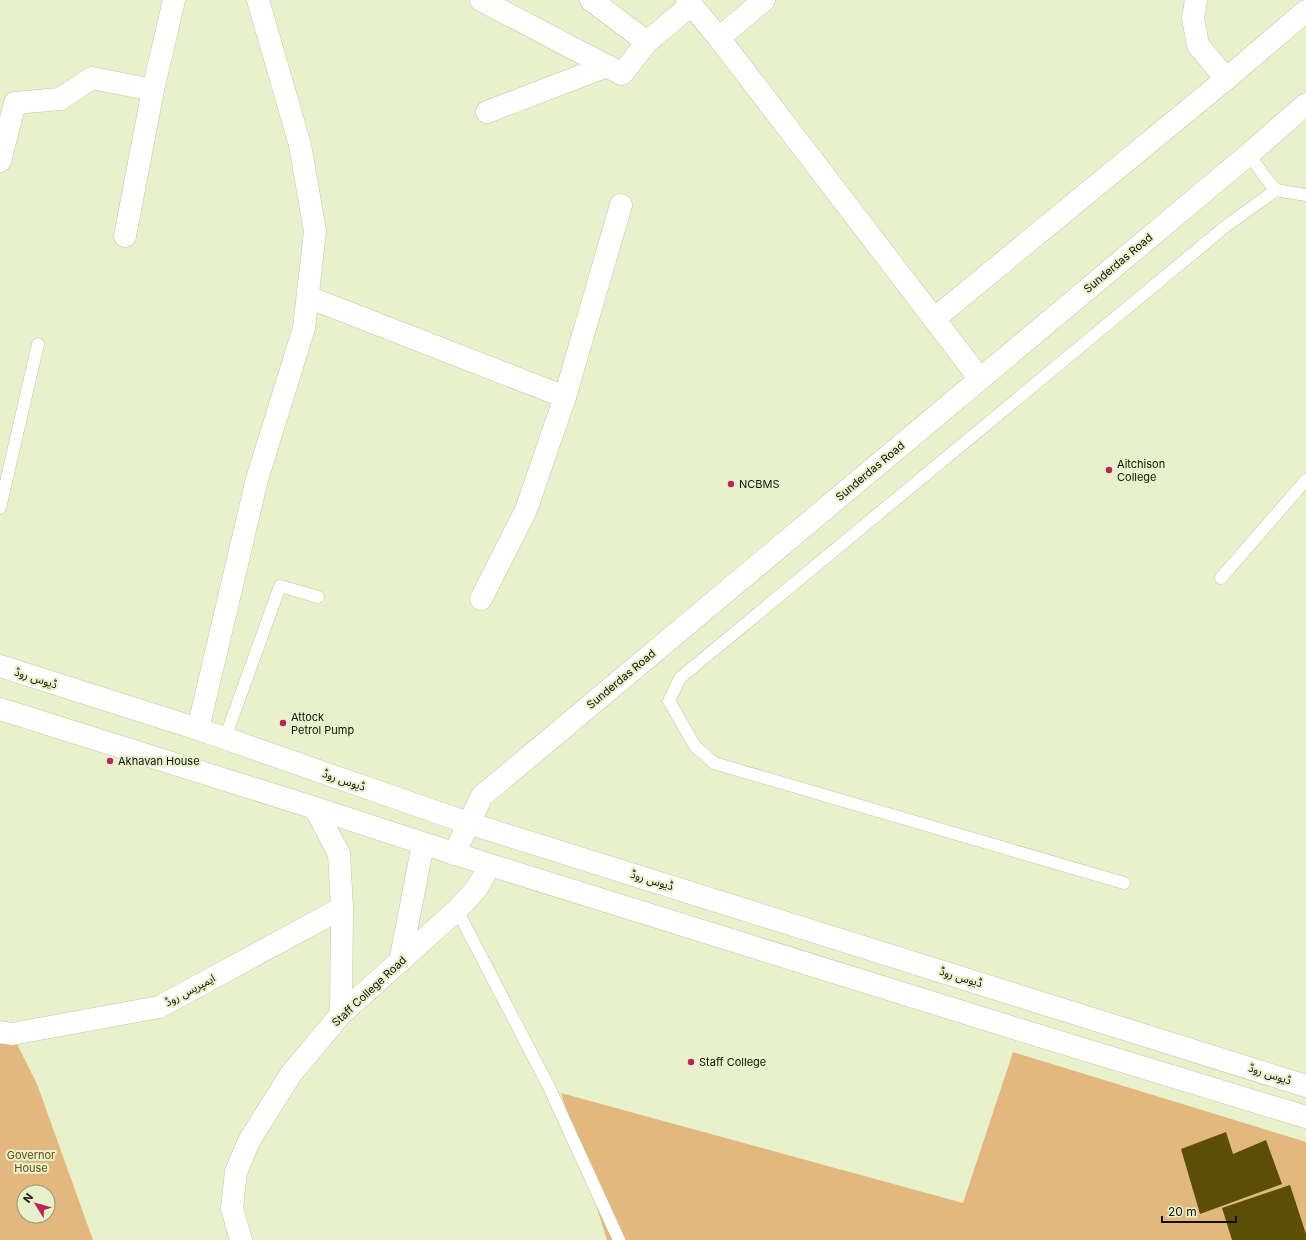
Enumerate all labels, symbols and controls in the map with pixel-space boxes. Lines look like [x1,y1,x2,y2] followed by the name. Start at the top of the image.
[1081,230,1155,296] street label: Sunderdas Road
[833,438,907,504] street label: Sunderdas Road
[1117,457,1165,484] place label: Aitchison College
[1104,465,1114,475] marker: Aitchison College
[739,477,780,491] place label: NCBMS
[726,479,736,489] marker: NCBMS
[584,646,658,712] street label: Sunderdas Road
[13,664,59,692] street label: ڈیوس روڈ
[291,710,354,737] place label: Attock Petrol Pump
[278,718,288,728] marker: Attock Petrol Pump
[118,754,200,768] place label: Akhavan House
[105,756,115,766] marker: Akhavan House
[321,766,367,794] street label: ڈیوس روڈ
[629,867,675,893] street label: ڈیوس روڈ
[329,953,409,1029] street label: Staff College Road
[938,964,984,990] street label: ڈیوس روڈ
[162,971,218,1010] street label: ایمپریس روڈ
[699,1055,766,1069] place label: Staff College
[686,1057,696,1067] marker: Staff College
[1247,1060,1293,1088] street label: ڈیوس روڈ
[7,1148,55,1175] park label: Governor House
[16,1184,56,1224] north arrow
[20,1190,36,1206] text: N
[1162,1198,1236,1224] scale bar
[1168,1204,1197,1219] text: 20 m

